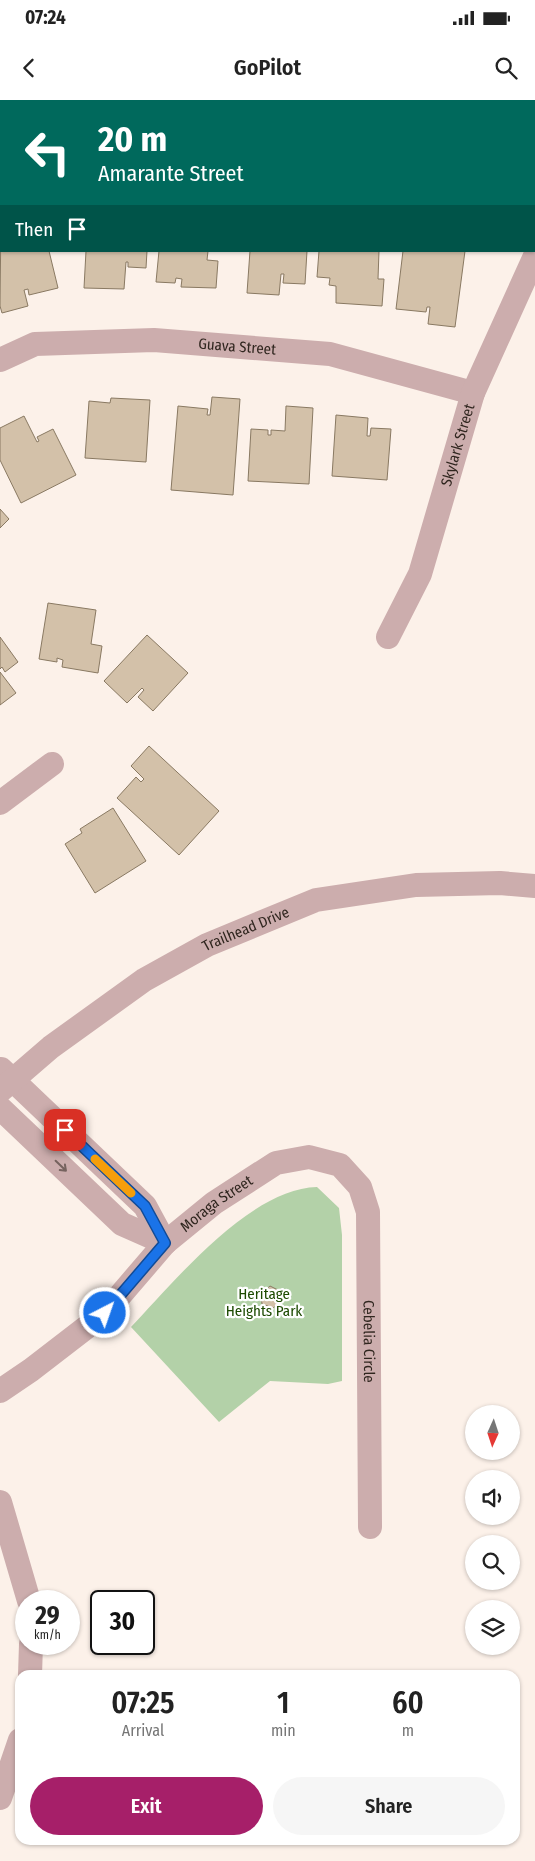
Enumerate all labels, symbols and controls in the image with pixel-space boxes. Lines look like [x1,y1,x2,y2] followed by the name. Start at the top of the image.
[25,6,66,29] text: 07:24
[15,54,43,82] icon: back
[234,54,301,81] text: GoPilot
[492,54,520,82] icon: search
[98,118,167,160] text: 20 m
[15,120,80,185] icon: left
[98,160,244,187] text: Amarante Street
[63,215,91,243] icon: arrive
[15,218,53,241] text: Then
[198,335,277,359] street label: Guava Street
[437,402,478,488] street label: Skylark Street
[199,903,292,955] street label: Trailhead Drive
[44,1109,86,1151] pin
[51,1116,79,1144] icon: arrive
[54,1160,67,1172] one-way arrow
[177,1171,256,1236] street label: Moraga Street
[226,1285,302,1320] park label: Heritage Heights Park
[78,1286,130,1338] position arrow
[360,1300,378,1383] street label: Cebelia Circle
[465,1405,520,1460] north arrow
[465,1405,520,1655] map controls
[465,1470,520,1525] button: sound
[465,1535,520,1590] button: search
[90,1590,155,1655] speed limit sign: 30
[465,1600,520,1655] button: layers
[35,1601,60,1631] text: 29
[34,1628,61,1642] text: km/h
[111,1685,175,1721] text: 07:25
[277,1685,290,1721] text: 1
[392,1685,424,1721] text: 60
[122,1721,164,1740] text: Arrival
[271,1721,296,1740] text: min
[402,1721,414,1740] text: m
[30,1777,263,1835] button: Exit
[273,1777,505,1835] button: Share

